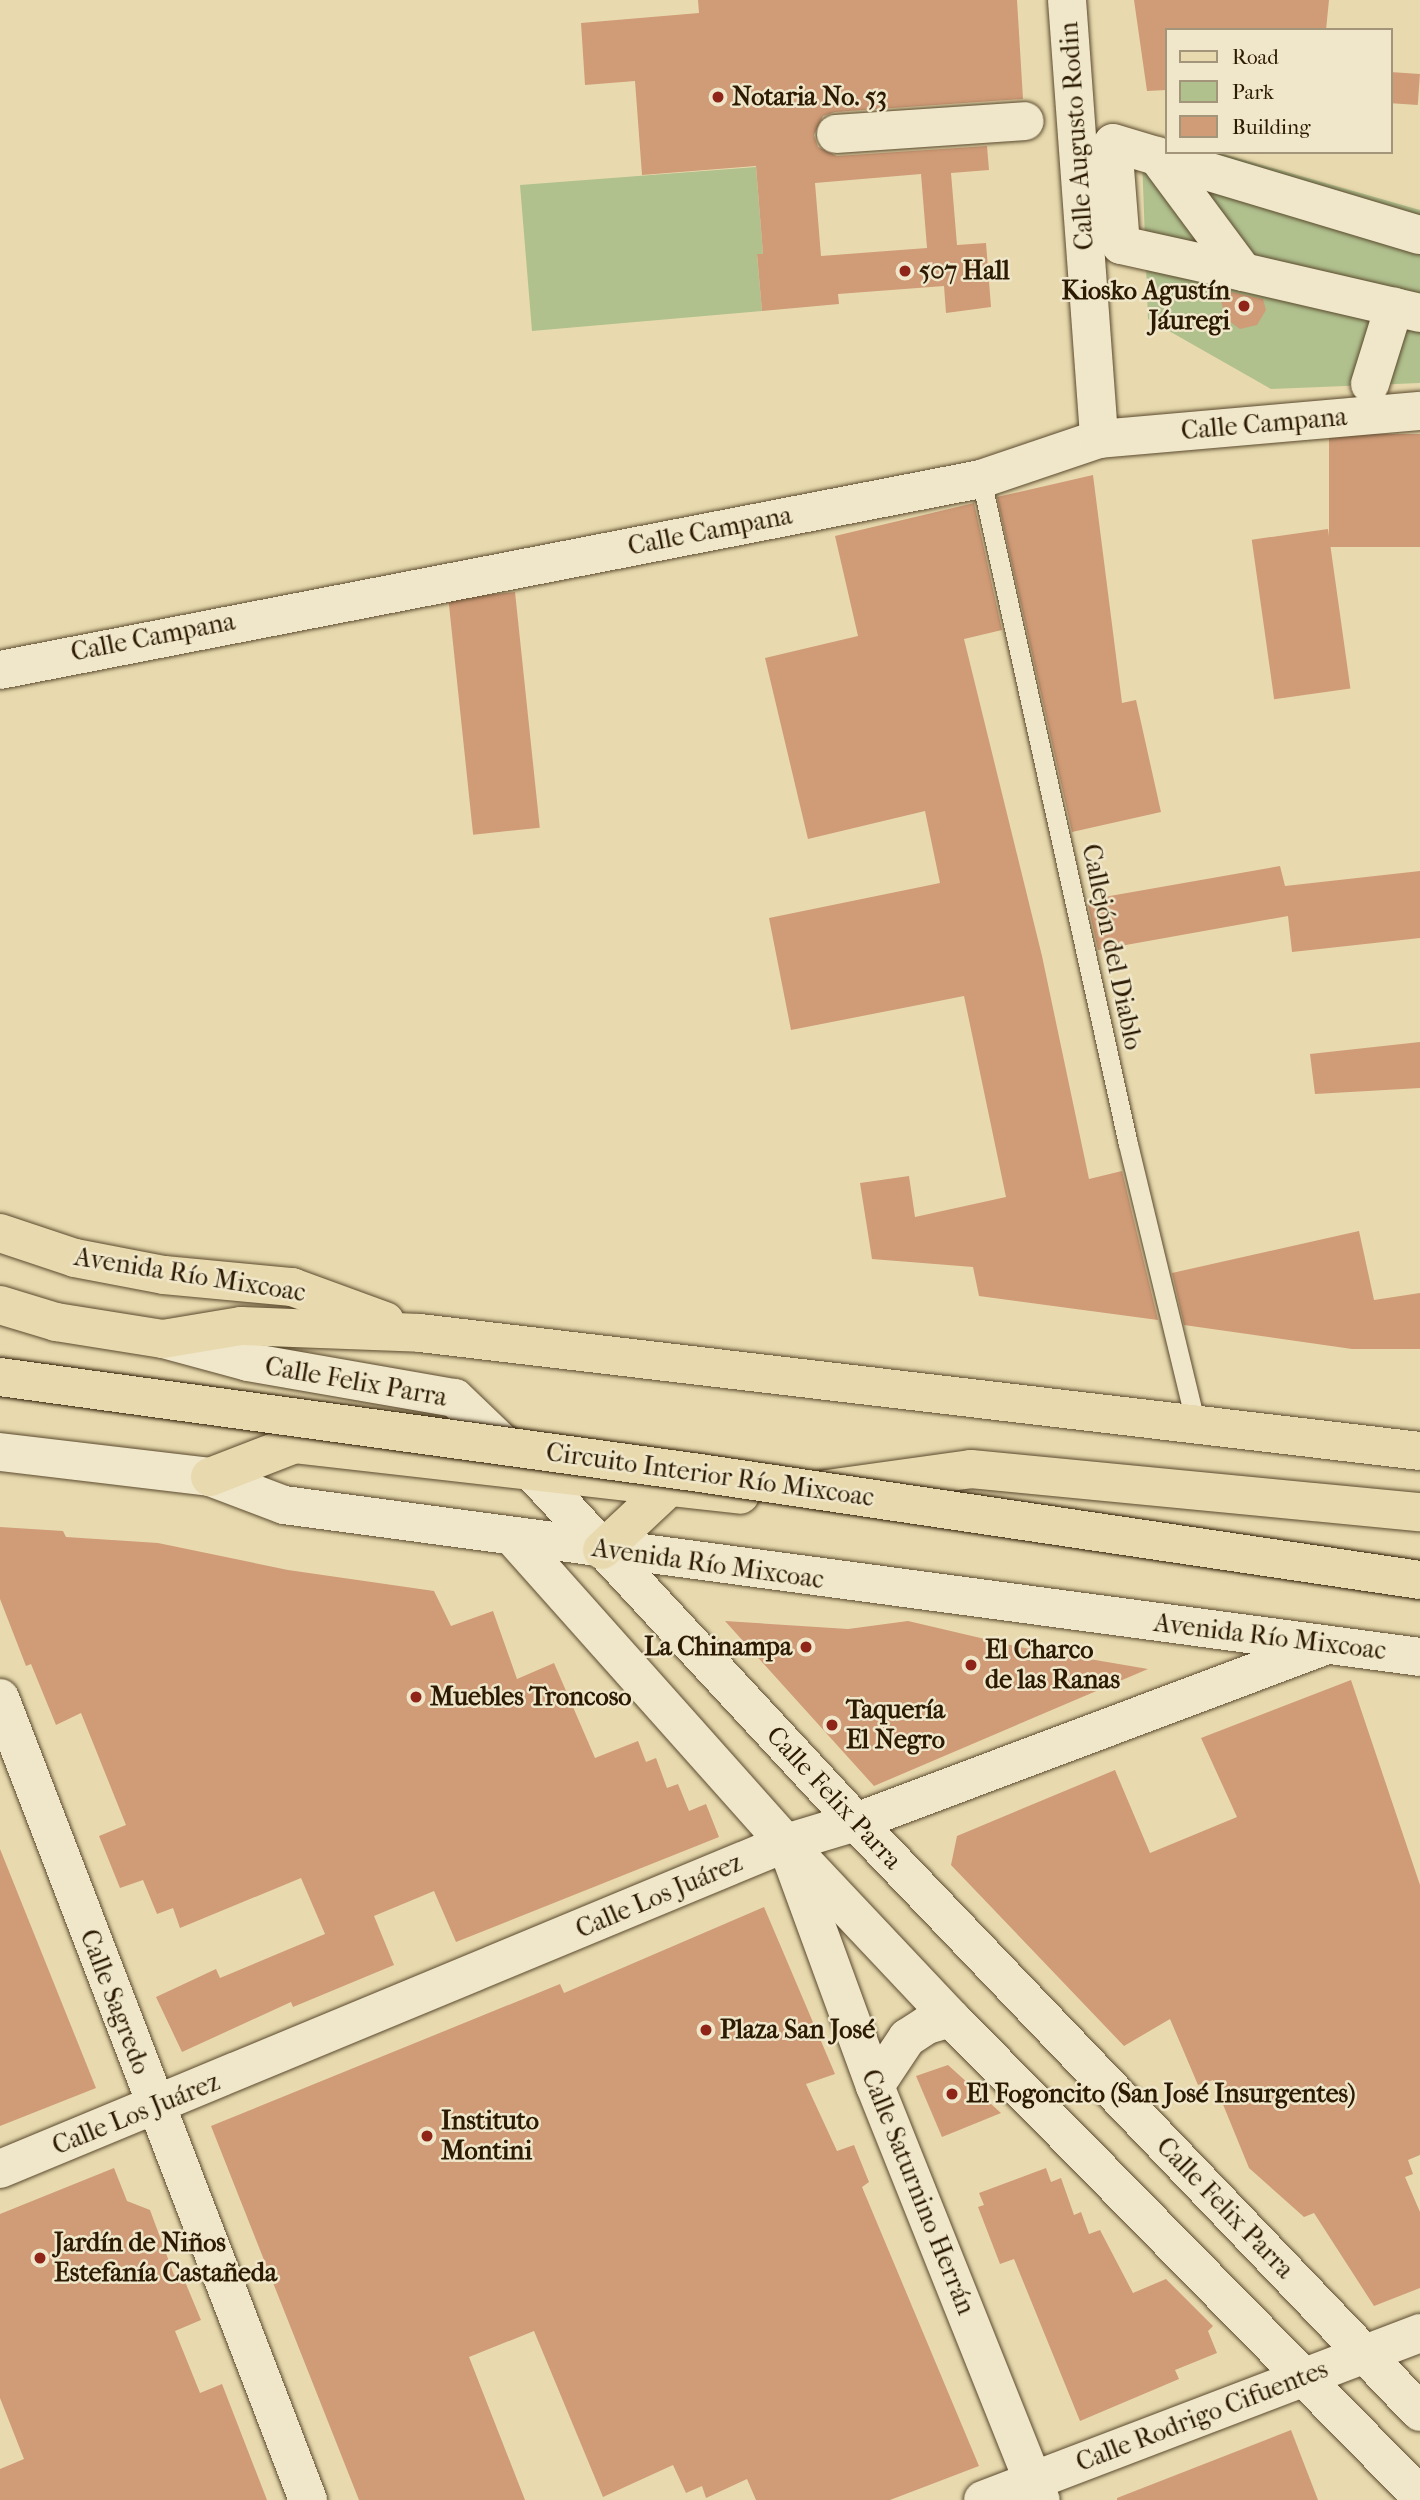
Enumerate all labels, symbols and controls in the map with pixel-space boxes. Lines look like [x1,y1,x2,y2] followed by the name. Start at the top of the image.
[1053,21,1101,251] street label: Calle Augusto Rodin
[1164,28,1392,154] legend
[1232,45,1279,69] text: Road
[1232,80,1274,104] text: Park
[732,81,887,113] place label: Notaria No. 53
[710,89,726,105] marker: Notaria No. 53
[1232,115,1310,139] text: Building
[919,255,1010,287] place label: 507 Hall
[897,263,913,279] marker: 507 Hall
[1062,275,1230,336] place label: Kiosko Agustín Jáuregi
[1236,298,1252,314] marker: Kiosko Agustín Jáuregi
[1180,401,1348,447] street label: Calle Campana
[625,500,795,562] street label: Calle Campana
[68,606,238,668] street label: Calle Campana
[1075,841,1149,1053] street label: Callejón del Diablo
[72,1241,308,1309] street label: Avenida Río Mixcoac
[263,1351,449,1413] street label: Calle Felix Parra
[544,1437,876,1513] street label: Circuito Interior Río Mixcoac
[590,1532,826,1596] street label: Avenida Río Mixcoac
[1152,1607,1388,1667] street label: Avenida Río Mixcoac
[644,1631,792,1663] place label: La Chinampa
[985,1634,1120,1696] place label: El Charco de las Ranas
[798,1639,814,1655] marker: La Chinampa
[963,1657,979,1673] marker: El Charco de las Ranas
[430,1681,631,1713] place label: Muebles Troncoso
[408,1689,424,1705] marker: Muebles Troncoso
[846,1694,945,1756] place label: Taquería El Negro
[824,1717,840,1733] marker: Taquería El Negro
[760,1720,908,1876] street label: Calle Felix Parra
[571,1847,747,1945] street label: Calle Los Juárez
[73,1925,157,2079] street label: Calle Sagredo
[720,2014,875,2046] place label: Plaza San José
[698,2022,714,2038] marker: Plaza San José
[855,2065,981,2319] street label: Calle Saturnino Herrán
[48,2066,224,2162] street label: Calle Los Juárez
[966,2078,1355,2110] place label: El Fogoncito (San José Insurgentes)
[944,2086,960,2102] marker: El Fogoncito (San José Insurgentes)
[441,2105,539,2166] place label: Instituto Montini
[419,2128,435,2144] marker: Instituto Montini
[1150,2131,1300,2285] street label: Calle Felix Parra
[54,2227,277,2288] place label: Jardín de Niños Estefanía Castañeda
[32,2250,48,2266] marker: Jardín de Niños Estefanía Castañeda
[1072,2354,1332,2478] street label: Calle Rodrigo Cifuentes

